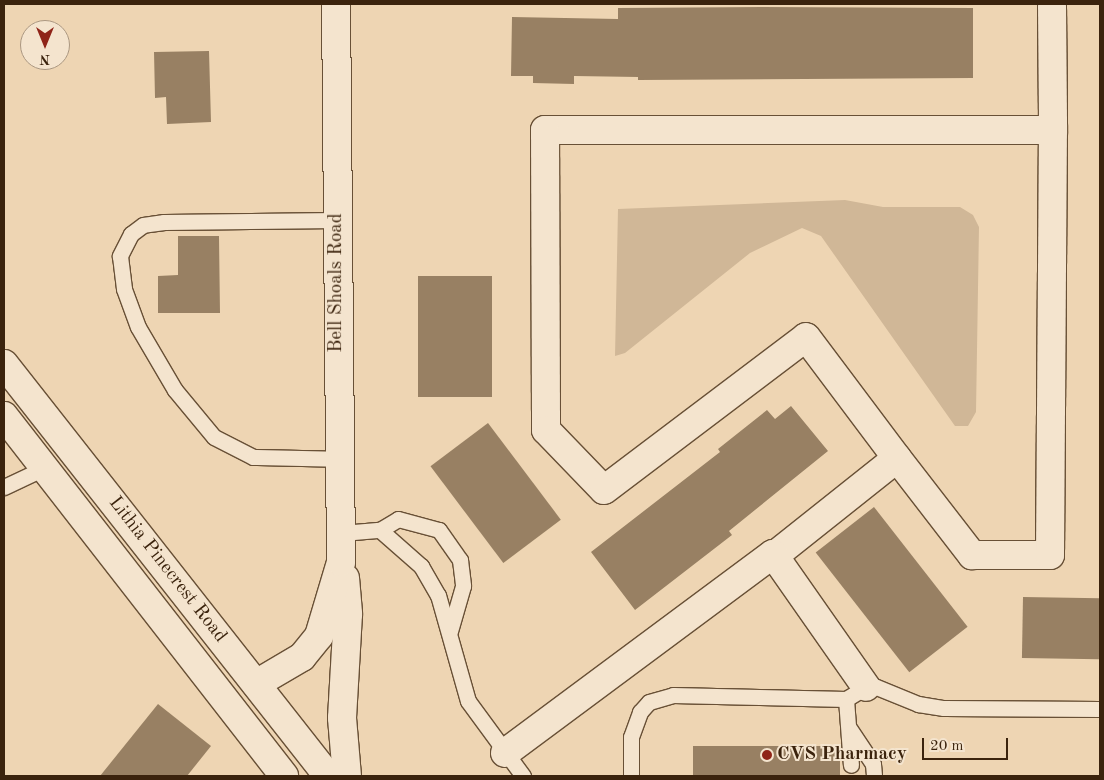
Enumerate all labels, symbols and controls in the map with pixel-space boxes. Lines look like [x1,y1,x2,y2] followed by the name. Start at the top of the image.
[20,20,70,70] north arrow
[40,52,50,66] text: N
[326,213,348,353] street label: Bell Shoals Road
[103,492,231,648] street label: Lithia Pinecrest Road
[924,728,1010,760] scale bar
[930,739,964,754] text: 20 m
[777,744,907,766] place label: CVS Pharmacy
[761,749,773,761] marker: CVS Pharmacy

